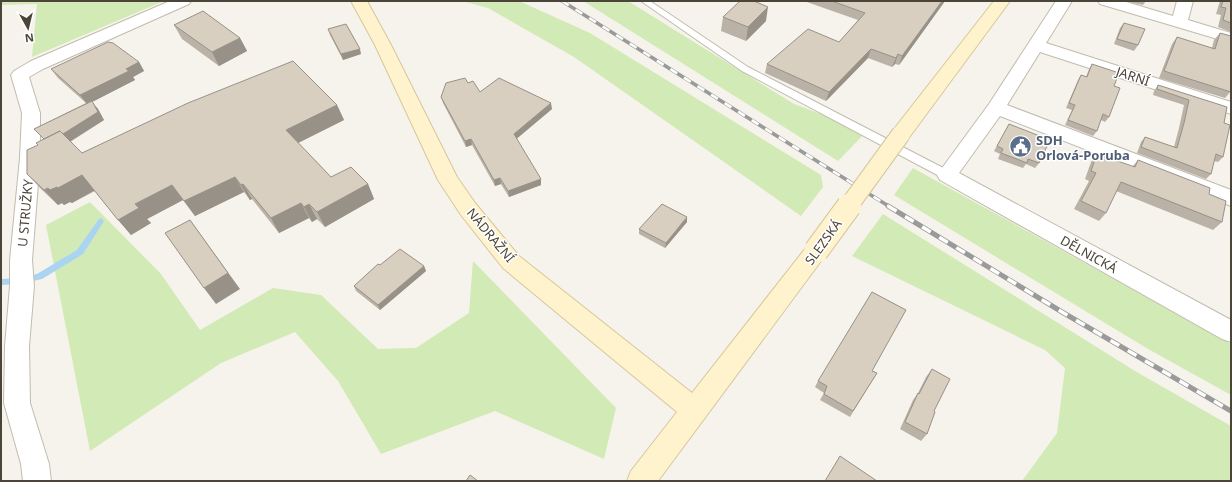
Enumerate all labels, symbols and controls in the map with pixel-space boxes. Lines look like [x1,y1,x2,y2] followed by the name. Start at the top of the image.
[8,8,48,48] north arrow
[24,30,35,46] text: N
[1112,62,1153,90] street label: JARNÍ
[1036,131,1130,164] place label: SDH Orlová-Poruba
[1007,134,1033,160] public building icon: SDH Orlová-Poruba
[13,178,37,247] street label: U STRUŽKY
[463,204,519,266] street label: NÁDRAŽNÍ
[800,215,846,268] street label: SLEZSKÁ
[1057,231,1121,277] street label: DĚLNICKÁ

